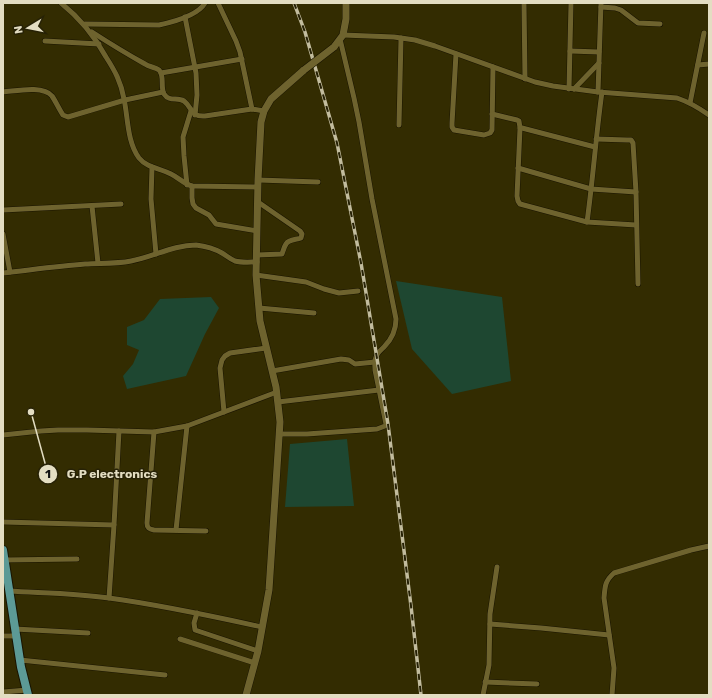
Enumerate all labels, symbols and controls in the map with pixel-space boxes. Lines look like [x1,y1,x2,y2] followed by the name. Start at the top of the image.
[8,8,48,48] north arrow
[12,25,26,35] text: N
[38,462,165,486] callout: G.P electronics
[45,467,51,481] text: 1
[67,467,158,481] text: G.P electronics

